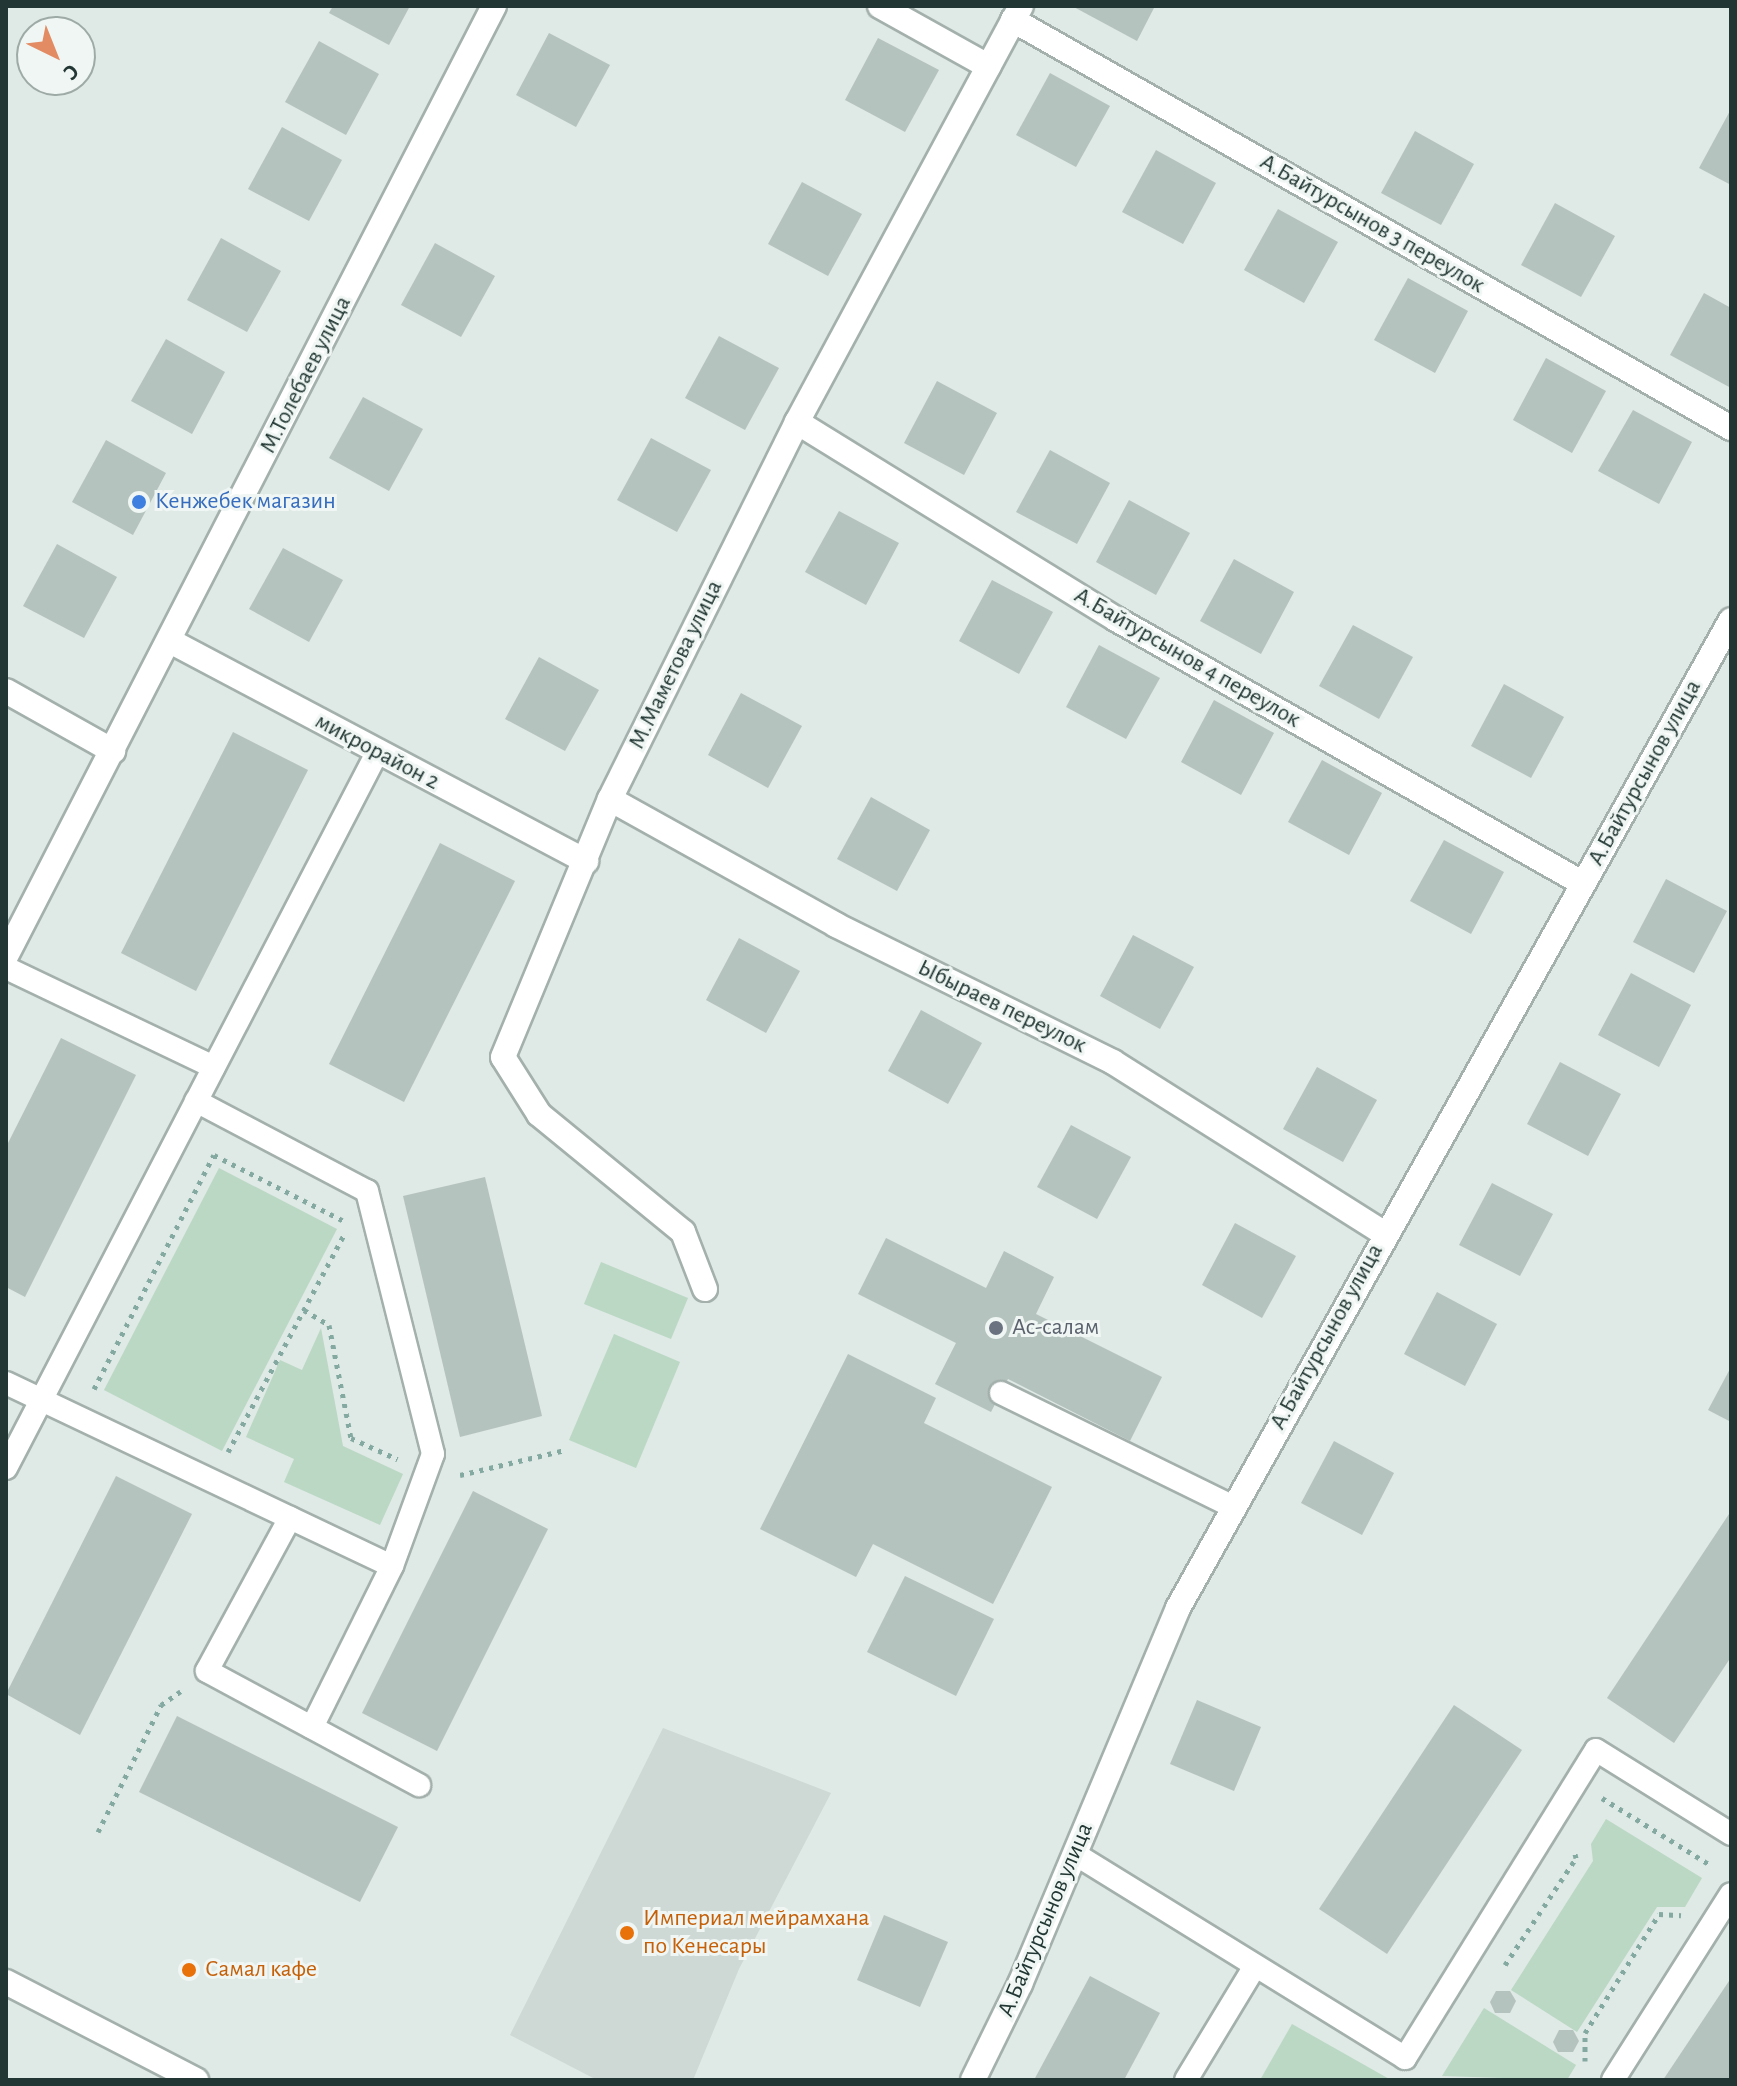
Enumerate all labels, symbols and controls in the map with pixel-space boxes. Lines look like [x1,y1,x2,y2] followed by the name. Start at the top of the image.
[16,16,96,96] north arrow
[59,60,83,84] text: С
[1254,148,1490,300] street label: А.Байтурсынов 3 переулок
[254,292,358,458] street label: М.Толебаев улица
[155,488,336,516] place label: Кенжебек магазин
[130,493,148,511] marker: Кенжебек магазин
[623,576,729,754] street label: М.Маметова улица
[1069,581,1305,735] street label: А.Байтурсынов 4 переулок
[1582,675,1708,871] street label: А.Байтурсынов улица
[310,707,444,797] street label: микрорайон 2
[913,954,1091,1060] street label: Ыбыраев переулок
[1264,1239,1390,1435] street label: А.Байтурсынов улица
[1012,1314,1099,1342] place label: Ас-салам
[987,1319,1005,1337] marker: Ас-салам
[992,1819,1100,2021] street label: А.Байтурсынов улица
[643,1905,870,1961] place label: Империал мейрамхана по Кенесары
[618,1924,636,1942] marker: Империал мейрамхана по Кенесары
[205,1956,317,1984] place label: Самал кафе
[180,1961,198,1979] marker: Самал кафе

